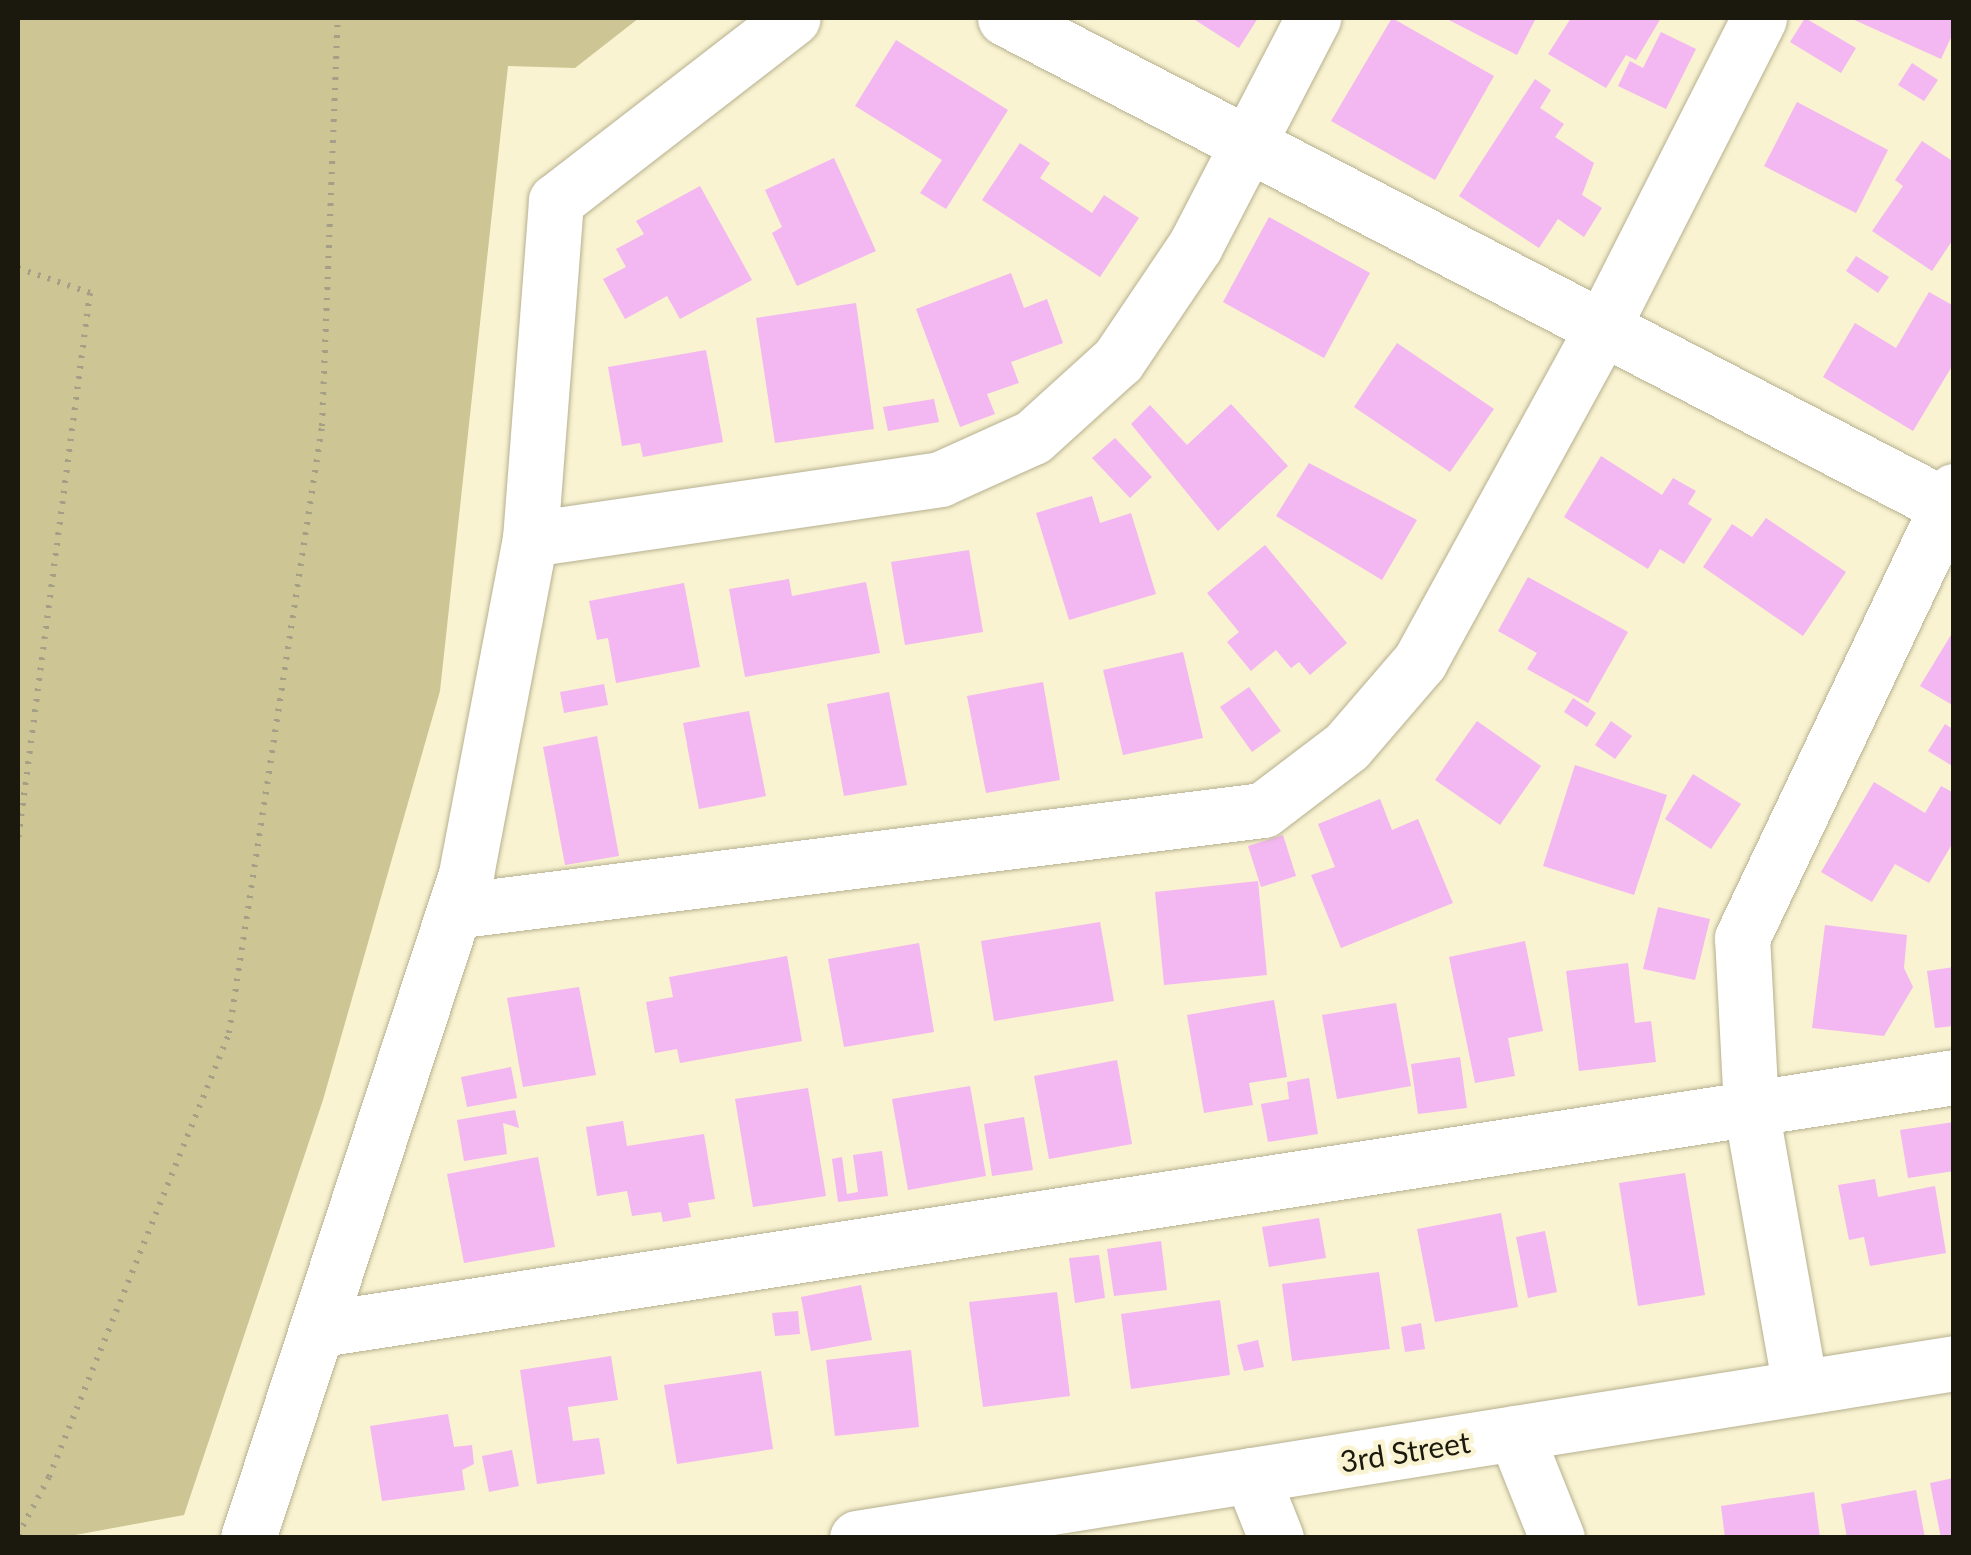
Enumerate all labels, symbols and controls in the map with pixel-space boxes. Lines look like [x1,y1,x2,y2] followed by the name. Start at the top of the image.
[1337,1423,1473,1479] street label: 3rd Street

